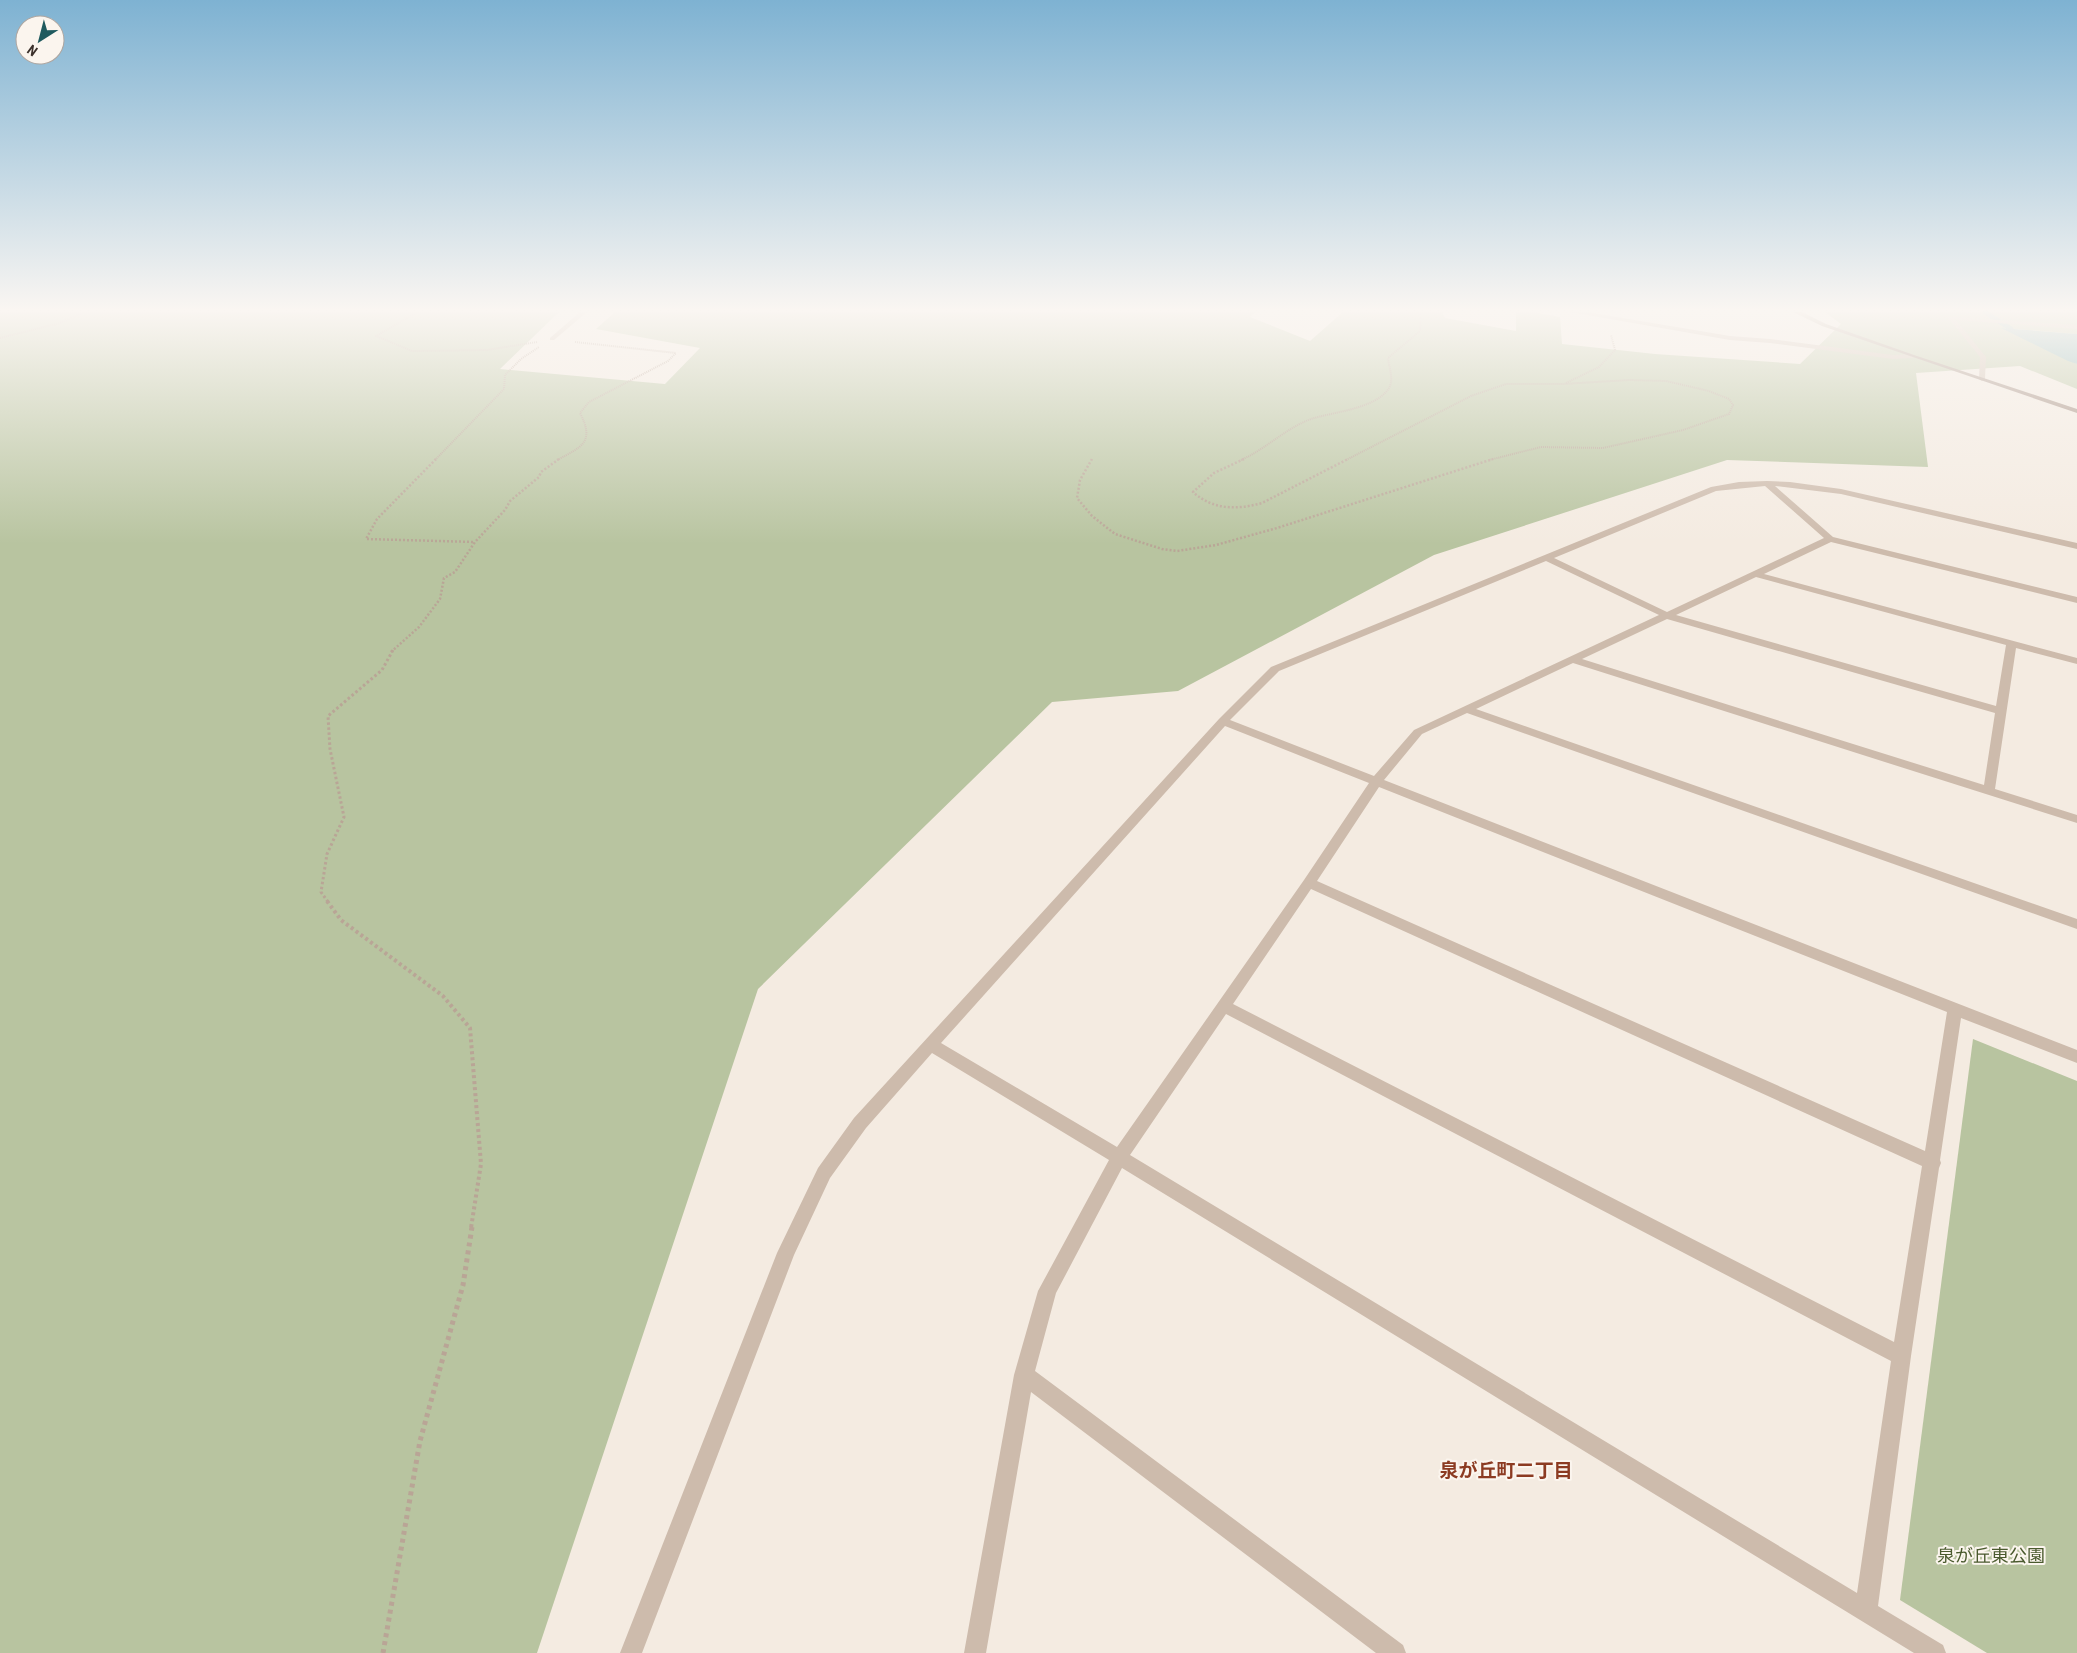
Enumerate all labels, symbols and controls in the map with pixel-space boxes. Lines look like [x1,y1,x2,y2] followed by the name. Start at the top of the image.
[15,15,65,65] north arrow
[24,42,41,60] text: N
[1439,1459,1573,1482] district label: 泉が丘町二丁目
[1937,1545,2045,1566] park label: 泉が丘東公園

